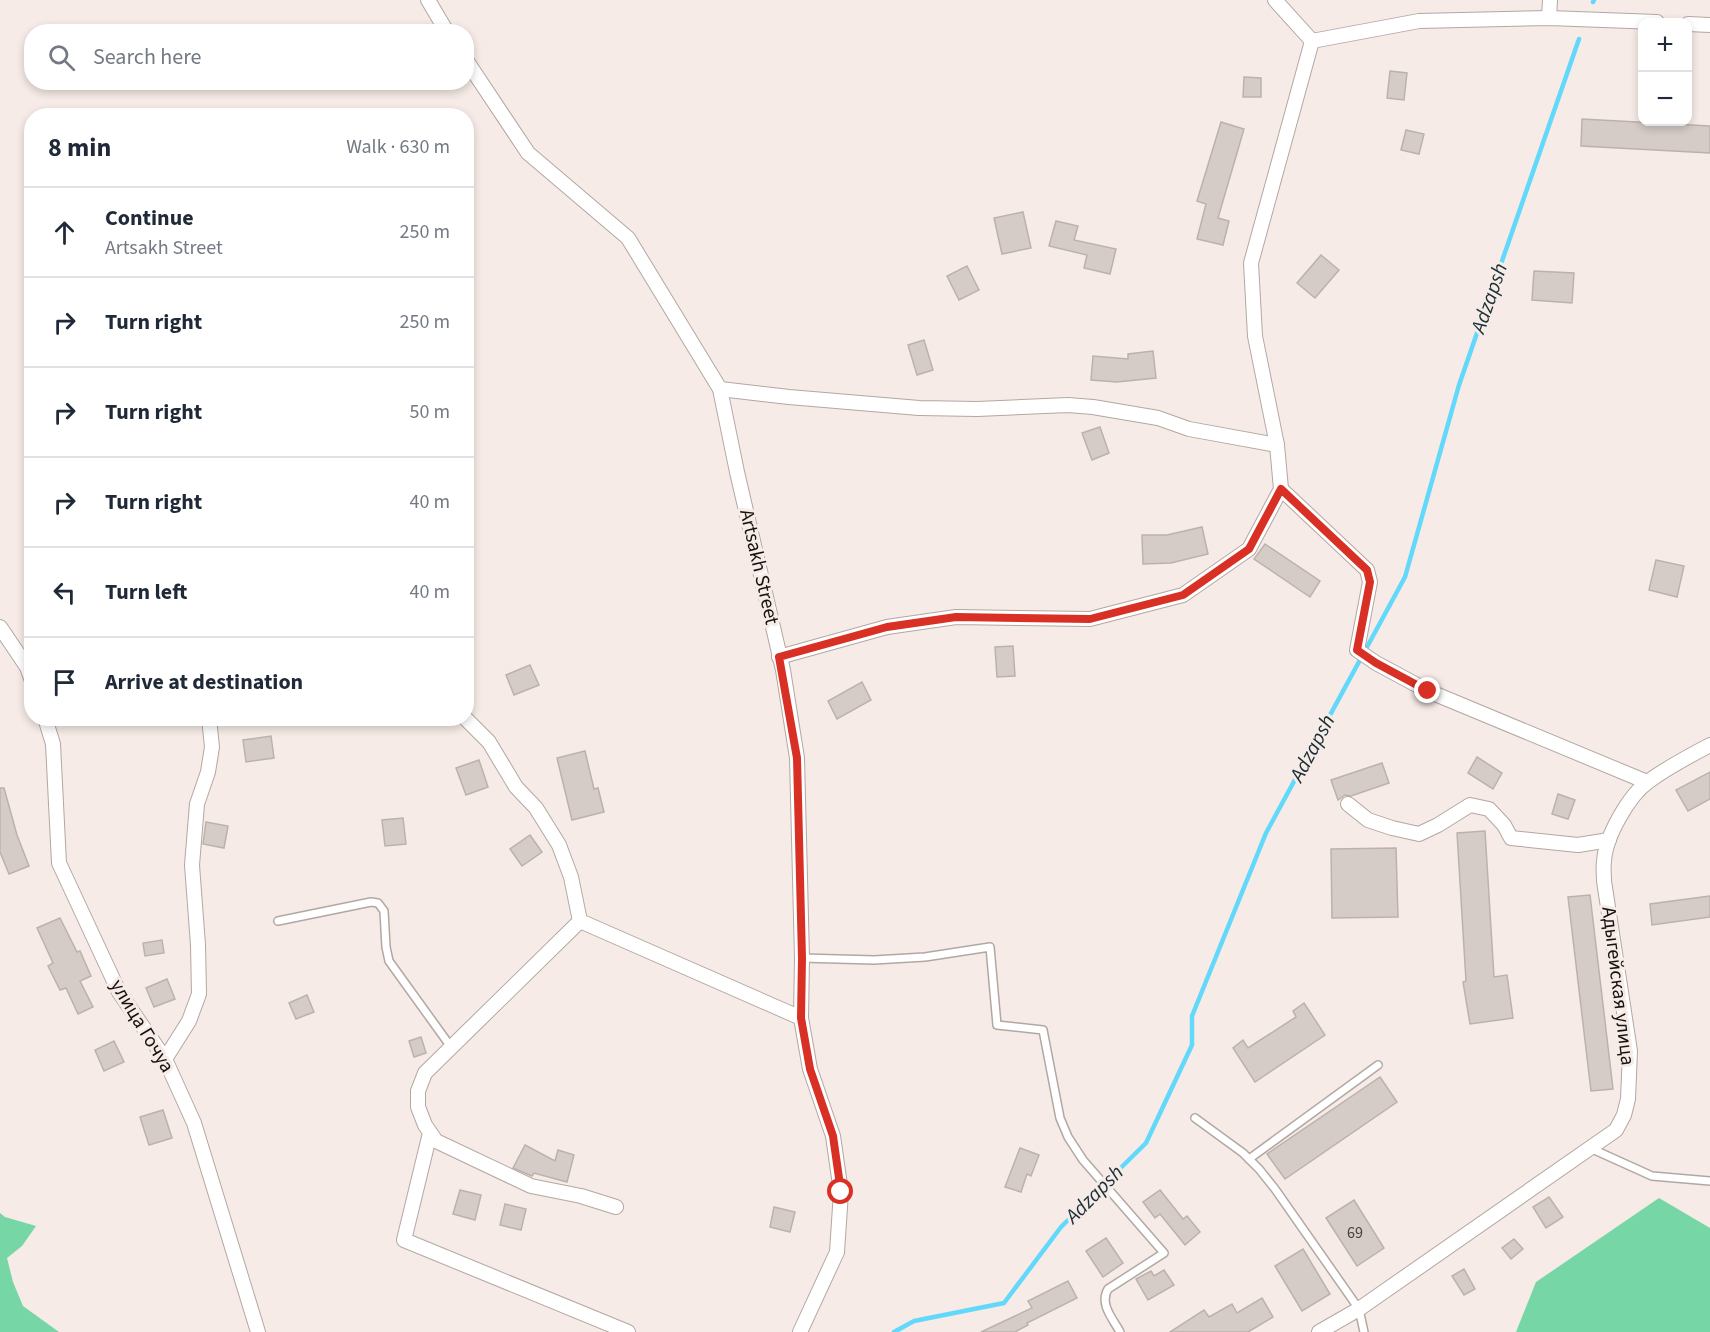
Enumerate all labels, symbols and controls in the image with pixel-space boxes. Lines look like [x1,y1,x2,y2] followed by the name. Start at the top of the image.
[1638,18,1692,126] map controls
[1638,18,1692,72] button: +
[24,24,474,90] search box
[45,41,78,74] icon: search
[93,41,201,73] text: Search here
[1638,72,1692,126] button: −
[48,129,111,166] text: 8 min
[346,133,450,161] text: Walk · 630 m
[105,202,194,234] text: Continue
[48,216,81,249] icon: ahead
[400,218,450,246] text: 250 m
[105,234,223,262] text: Artsakh Street
[1462,259,1515,339] water label: Adzapsh
[48,306,81,339] icon: right
[105,306,202,338] text: Turn right
[400,308,450,336] text: 250 m
[48,396,81,429] icon: right
[105,396,202,428] text: Turn right
[410,398,450,426] text: 50 m
[48,486,81,519] icon: right
[105,486,202,518] text: Turn right
[410,488,450,516] text: 40 m
[732,506,786,628] street label: Artsakh Street
[48,576,81,609] icon: left
[105,576,187,608] text: Turn left
[410,578,450,606] text: 40 m
[48,666,81,699] icon: arrive
[105,666,303,698] text: Arrive at destination
[1414,677,1440,703] route end
[1281,709,1342,789] water label: Adzapsh
[1594,905,1642,1067] street label: Адыгейская улица
[103,974,181,1078] street label: улица Гочуа
[1056,1158,1130,1232] water label: Adzapsh
[827,1178,853,1204] route start
[1347,1222,1363,1244] house number: 69

